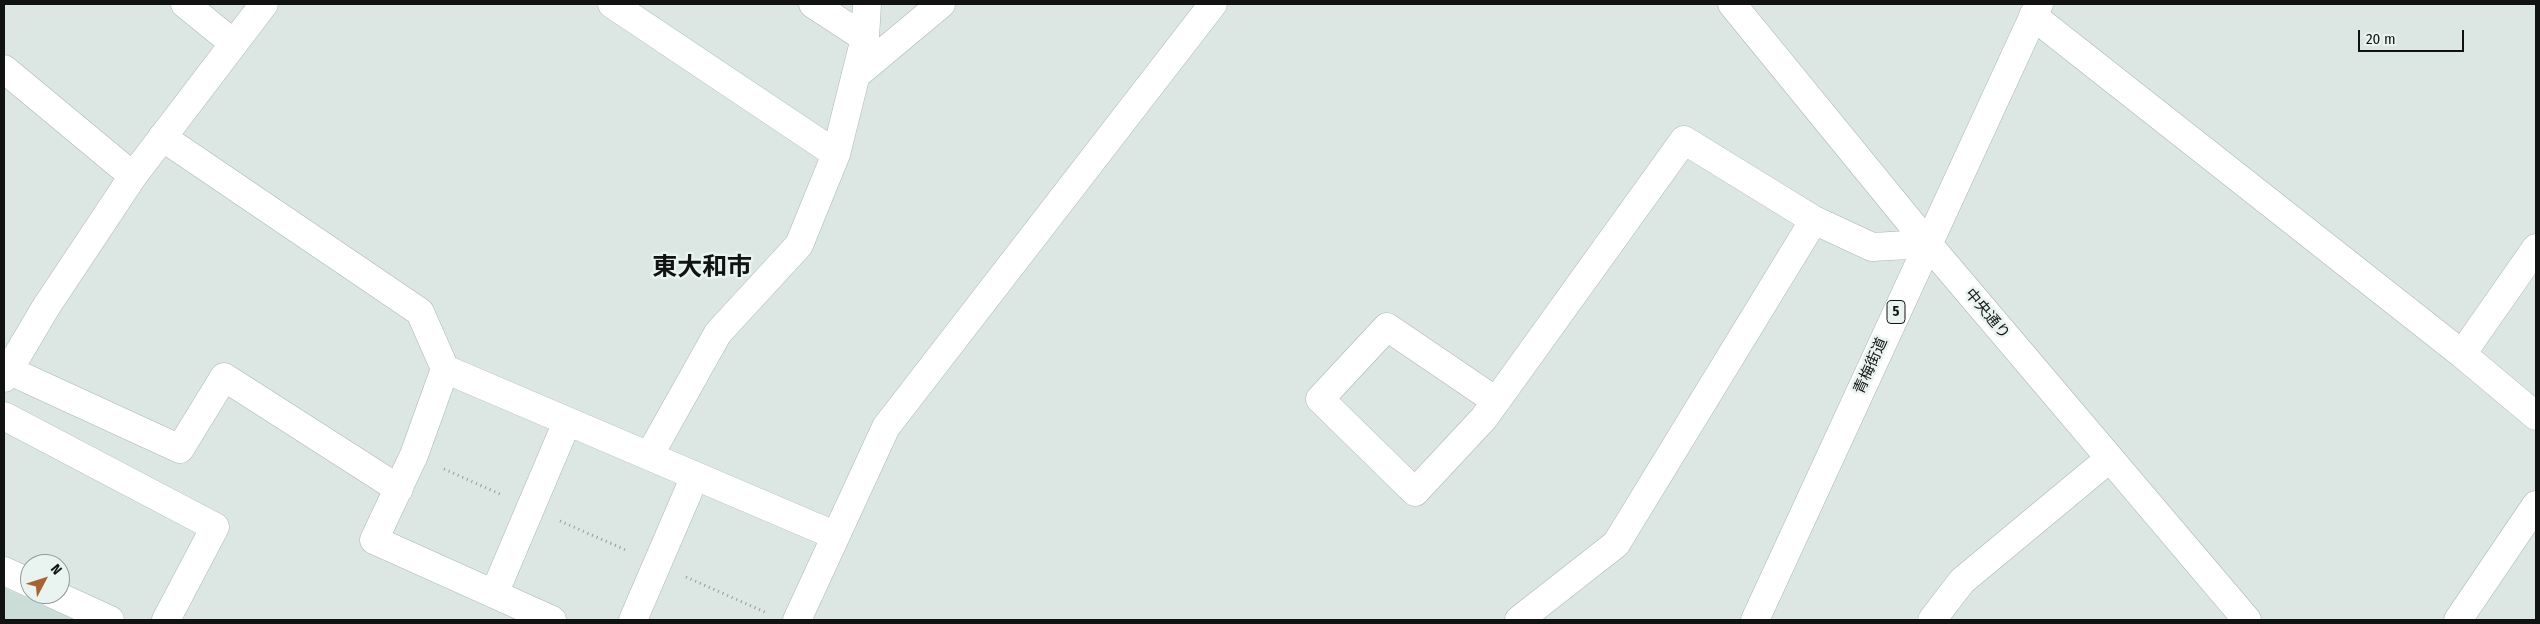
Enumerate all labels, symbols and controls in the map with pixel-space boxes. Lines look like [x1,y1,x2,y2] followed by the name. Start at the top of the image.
[2360,20,2466,52] scale bar
[2366,30,2396,48] text: 20 m
[652,253,752,283] district label: 東大和市
[1961,285,2013,343] street label: 中央通り
[1887,300,1905,324] road number: 5
[1851,335,1891,397] street label: 青梅街道
[20,554,70,604] north arrow
[47,561,65,578] text: N

